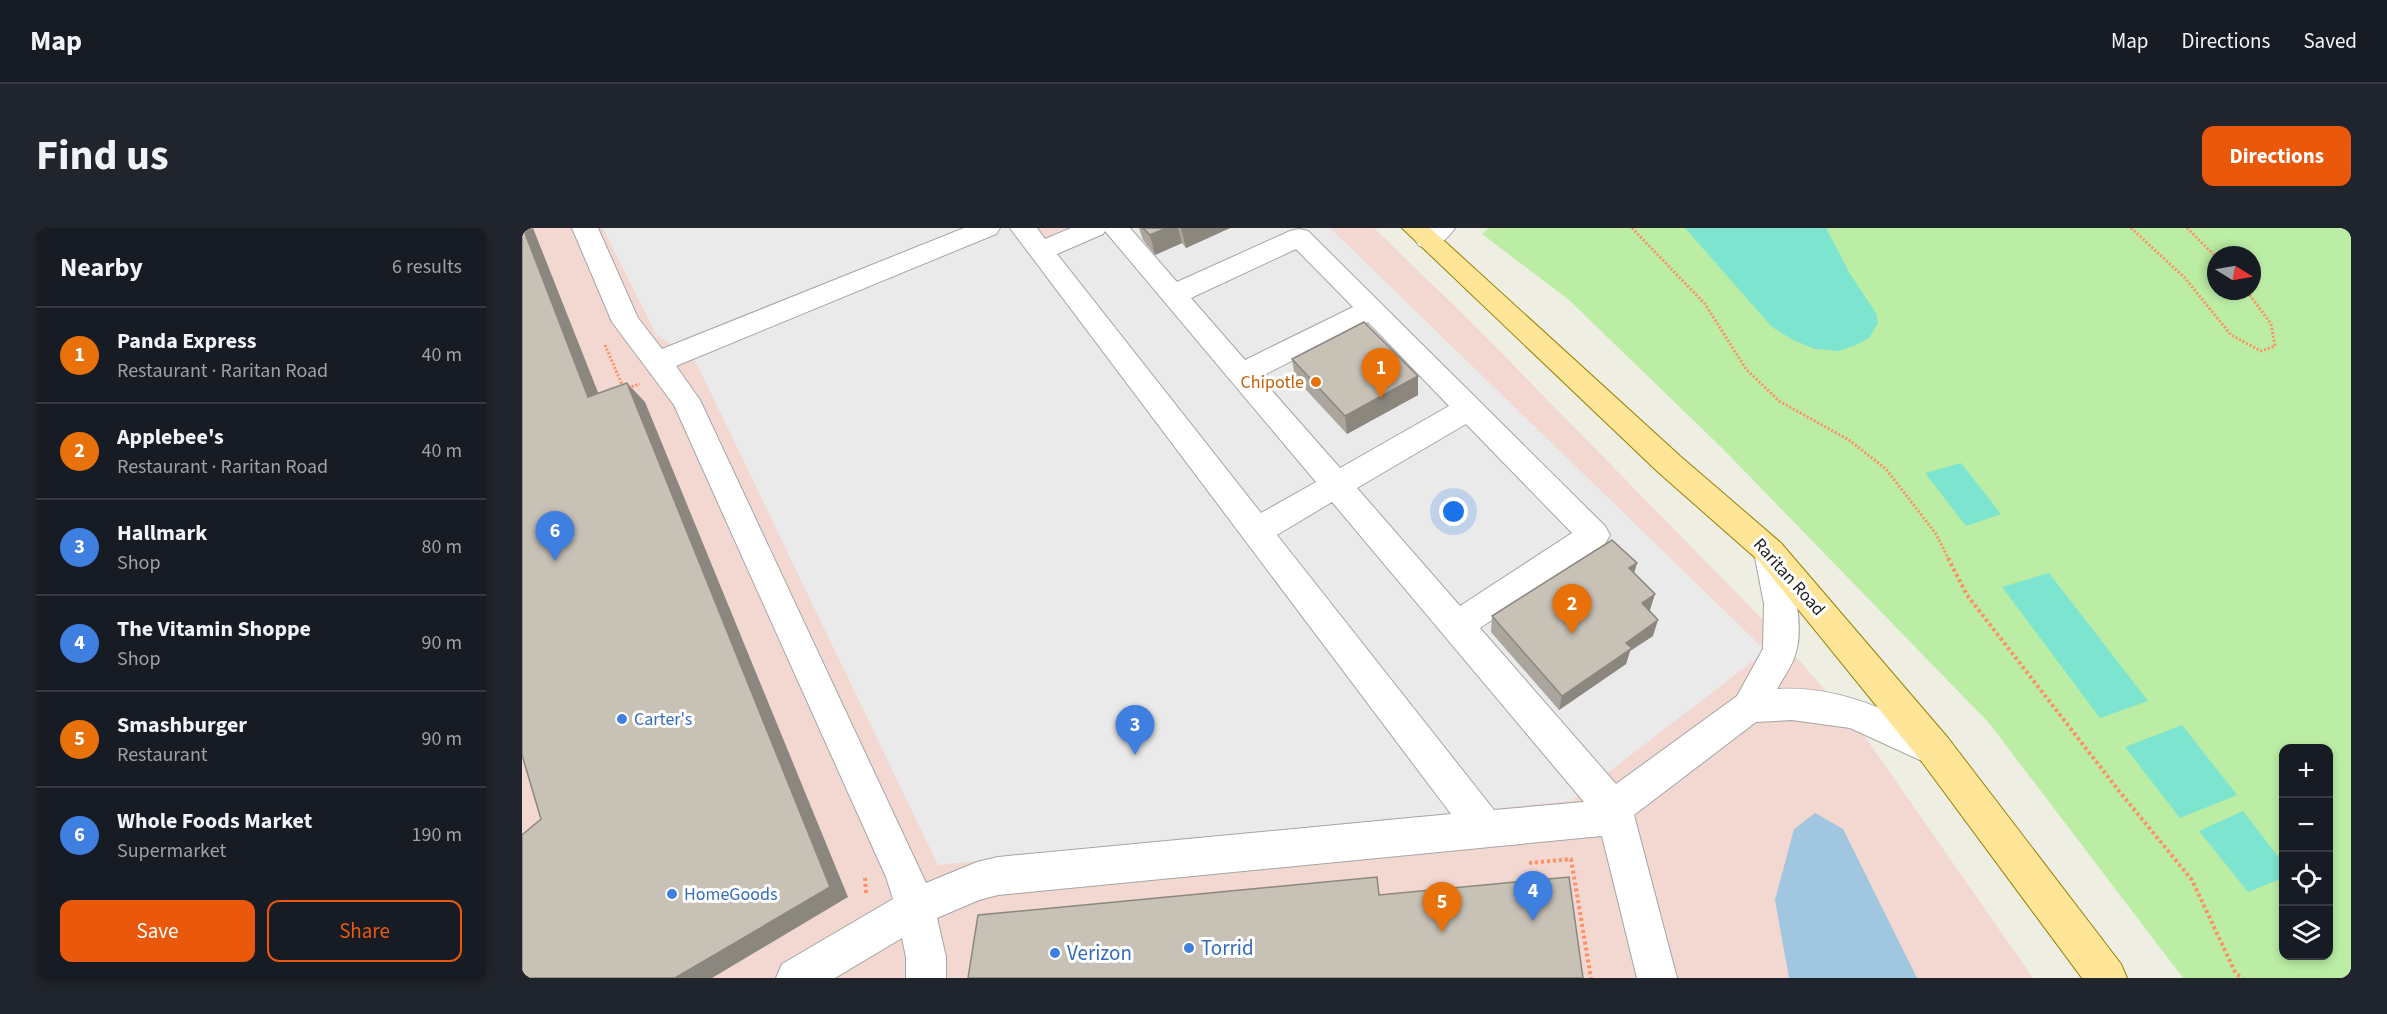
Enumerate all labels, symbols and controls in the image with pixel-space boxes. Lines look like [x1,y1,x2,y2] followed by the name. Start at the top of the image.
[30,21,82,61] text: Map
[2111,26,2149,56] text: Map
[2182,26,2270,56] text: Directions
[2303,26,2357,56] text: Saved
[36,126,169,186] text: Find us
[2202,126,2351,186] button: Directions
[2207,246,2261,300] north arrow
[60,249,143,286] text: Nearby
[392,253,462,281] text: 6 results
[117,325,257,357] text: Panda Express
[74,341,85,369] text: 1
[422,341,462,369] text: 40 m
[1362,348,1400,398] pin: 1
[117,357,328,385] text: Restaurant · Raritan Road
[1240,370,1304,395] place label: Chipotle
[1309,375,1323,389] marker: Chipotle
[117,421,224,453] text: Applebee's
[74,437,85,465] text: 2
[422,437,462,465] text: 40 m
[117,453,328,481] text: Restaurant · Raritan Road
[1439,497,1468,526] your location
[536,512,574,561] pin: 6
[117,517,207,549] text: Hallmark
[74,533,85,561] text: 3
[422,533,462,561] text: 80 m
[1747,533,1831,621] street label: Raritan Road
[117,549,161,577] text: Shop
[1552,584,1592,634] pin: 2
[117,613,311,645] text: The Vitamin Shoppe
[74,629,85,657] text: 4
[422,629,462,657] text: 90 m
[117,645,161,673] text: Shop
[1116,706,1154,755] pin: 3
[634,707,692,732] place label: Carter's
[117,709,247,741] text: Smashburger
[615,712,629,726] marker: Carter's
[74,725,85,753] text: 5
[422,725,462,753] text: 90 m
[117,741,208,769] text: Restaurant
[2279,744,2333,960] map controls
[2279,744,2333,798] button: +
[2279,798,2333,852] button: −
[117,805,312,837] text: Whole Foods Market
[74,821,85,849] text: 6
[412,821,462,849] text: 190 m
[117,837,226,865] text: Supermarket
[2279,852,2333,906] button: locate
[1514,872,1552,921] pin: 4
[684,882,778,907] place label: HomeGoods
[1422,882,1462,932] pin: 5
[665,887,679,901] marker: HomeGoods
[60,900,255,962] button: Save
[267,900,462,962] button: Share
[2279,906,2333,960] button: layers
[1201,933,1254,963] place label: Torrid
[1067,938,1132,968] place label: Verizon
[1182,941,1196,955] marker: Torrid
[1048,946,1062,960] marker: Verizon

